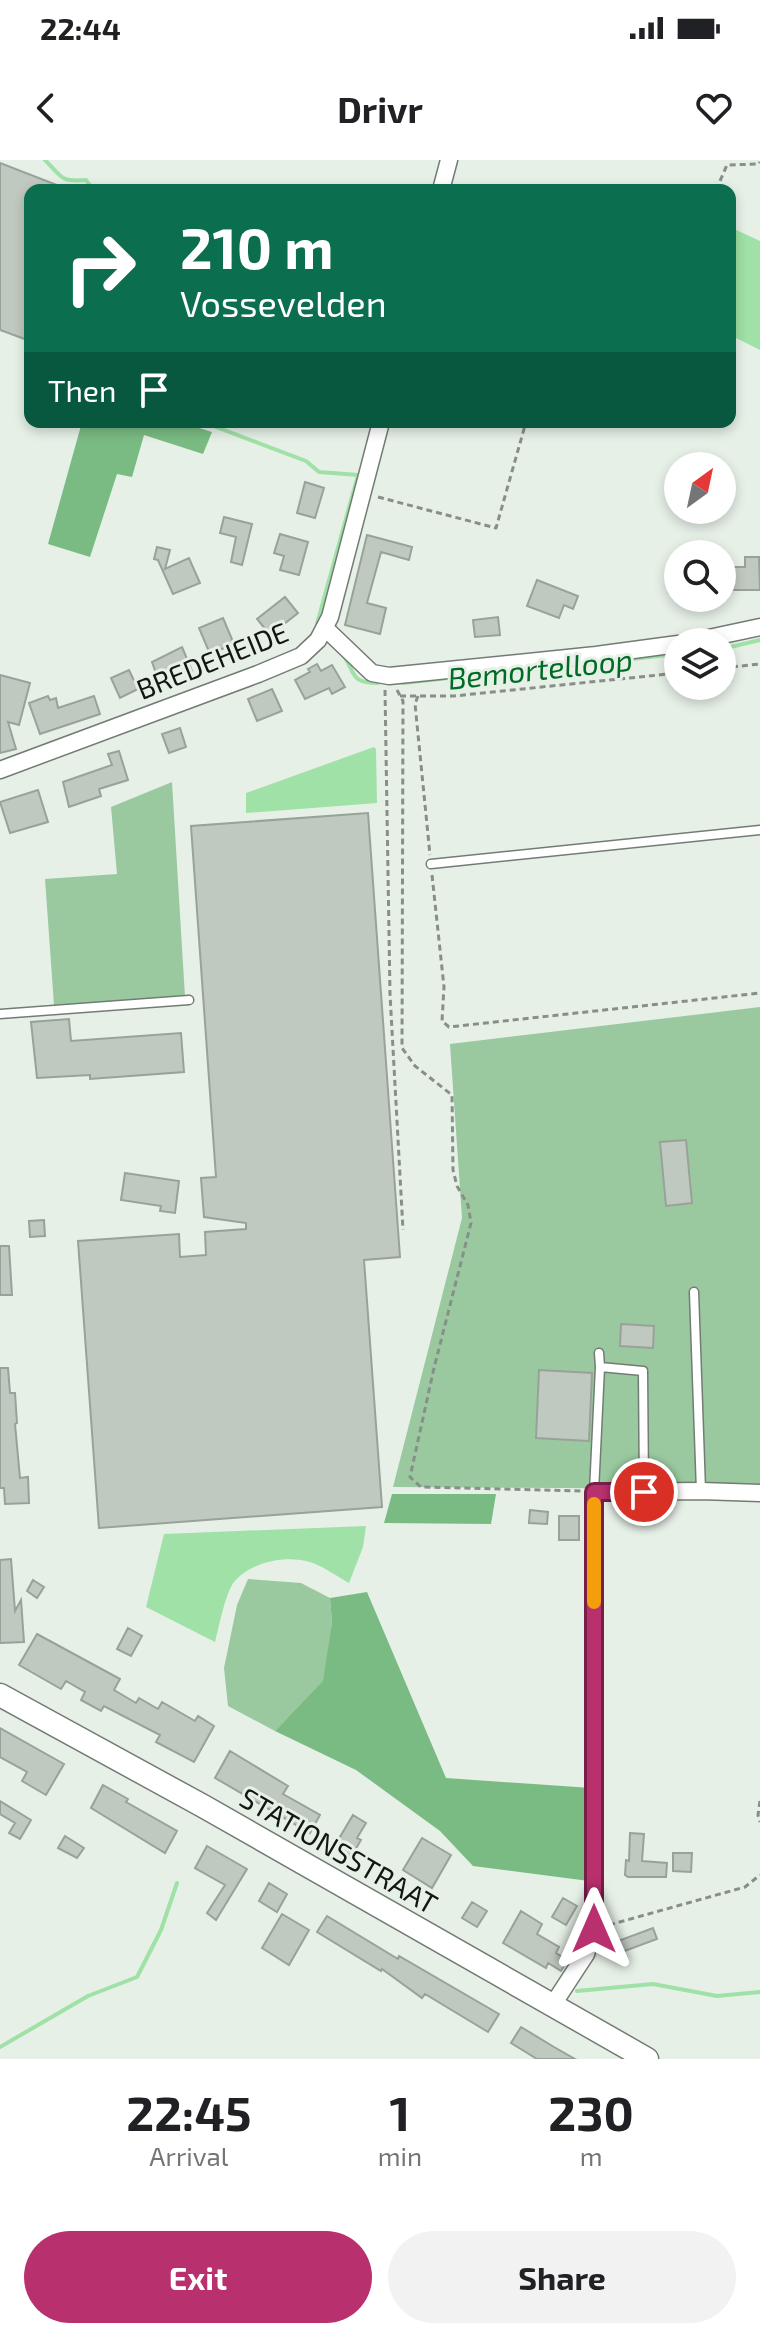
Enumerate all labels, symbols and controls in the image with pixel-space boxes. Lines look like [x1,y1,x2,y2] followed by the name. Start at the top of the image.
[40,10,121,46] text: 22:44
[24,86,68,130] icon: back
[692,86,736,130] icon: heart
[337,87,423,130] text: Drivr
[180,213,334,280] text: 210 m
[48,216,152,320] icon: right
[180,281,387,324] text: Vossevelden
[132,368,176,412] icon: arrive
[48,372,116,408] text: Then
[664,452,736,524] north arrow
[664,452,736,700] map controls
[664,540,736,612] button: search
[131,614,293,706] street label: BREDEHEIDE
[664,628,736,700] button: layers
[446,640,634,696] water label: Bemortelloop
[610,1458,678,1526] pin
[622,1470,666,1514] icon: arrive
[234,1780,444,1920] street label: STATIONSSTRAAT
[552,1887,636,1971] position arrow
[126,2083,251,2141] text: 22:45
[390,2083,410,2141] text: 1
[548,2083,634,2141] text: 230
[149,2140,228,2171] text: Arrival
[378,2140,422,2171] text: min
[580,2140,602,2171] text: m
[24,2231,372,2323] button: Exit
[388,2231,736,2323] button: Share

